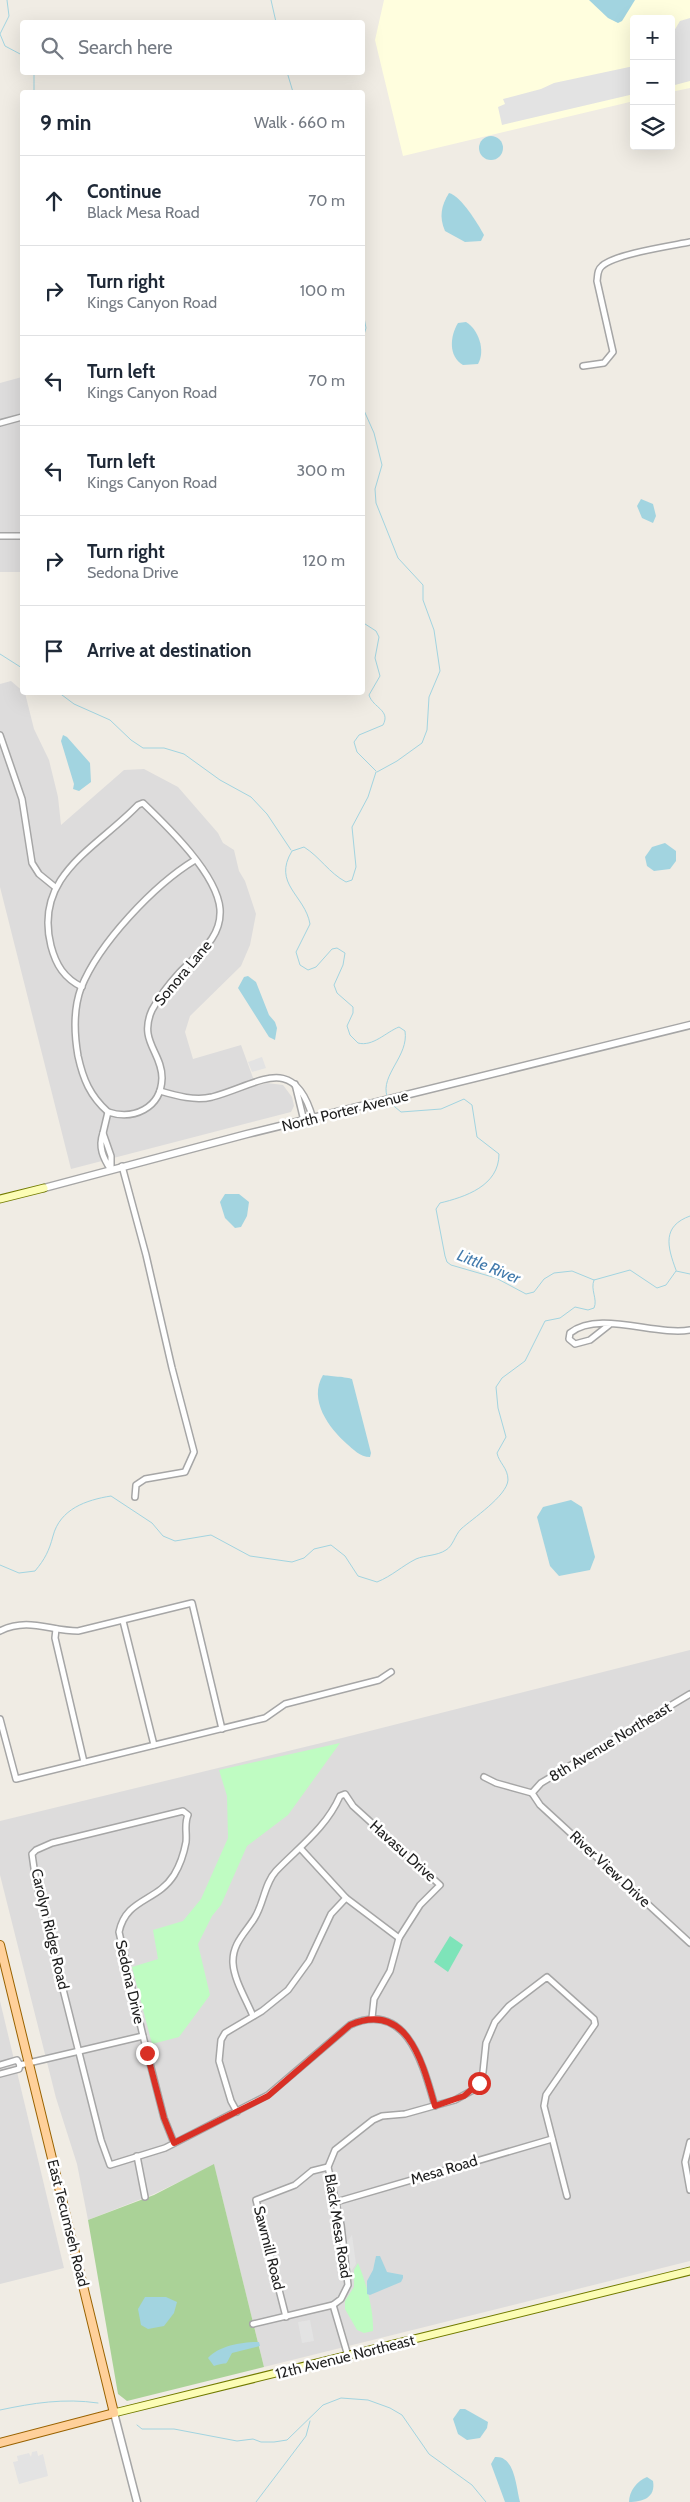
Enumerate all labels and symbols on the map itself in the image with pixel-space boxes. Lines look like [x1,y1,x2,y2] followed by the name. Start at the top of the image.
[151,936,216,1009] street label: Sonora Lane
[280,1087,410,1135] street label: North Porter Avenue
[454,1245,524,1288] water label: Little River
[546,1698,674,1786] street label: 8th Avenue Northeast
[366,1817,440,1886] street label: Havasu Drive
[566,1827,654,1911] street label: River View Drive
[27,1867,73,1991] street label: Carolyn Ridge Road
[112,1938,148,2026] street label: Sedona Drive
[136,2042,159,2065] route end
[468,2072,491,2095] route start
[408,2151,480,2189] street label: Mesa Road
[43,2158,93,2288] street label: East Tecumseh Road
[321,2172,355,2280] street label: Black Mesa Road
[250,2204,288,2292] street label: Sawmill Road
[273,2331,417,2383] street label: 12th Avenue Northeast

